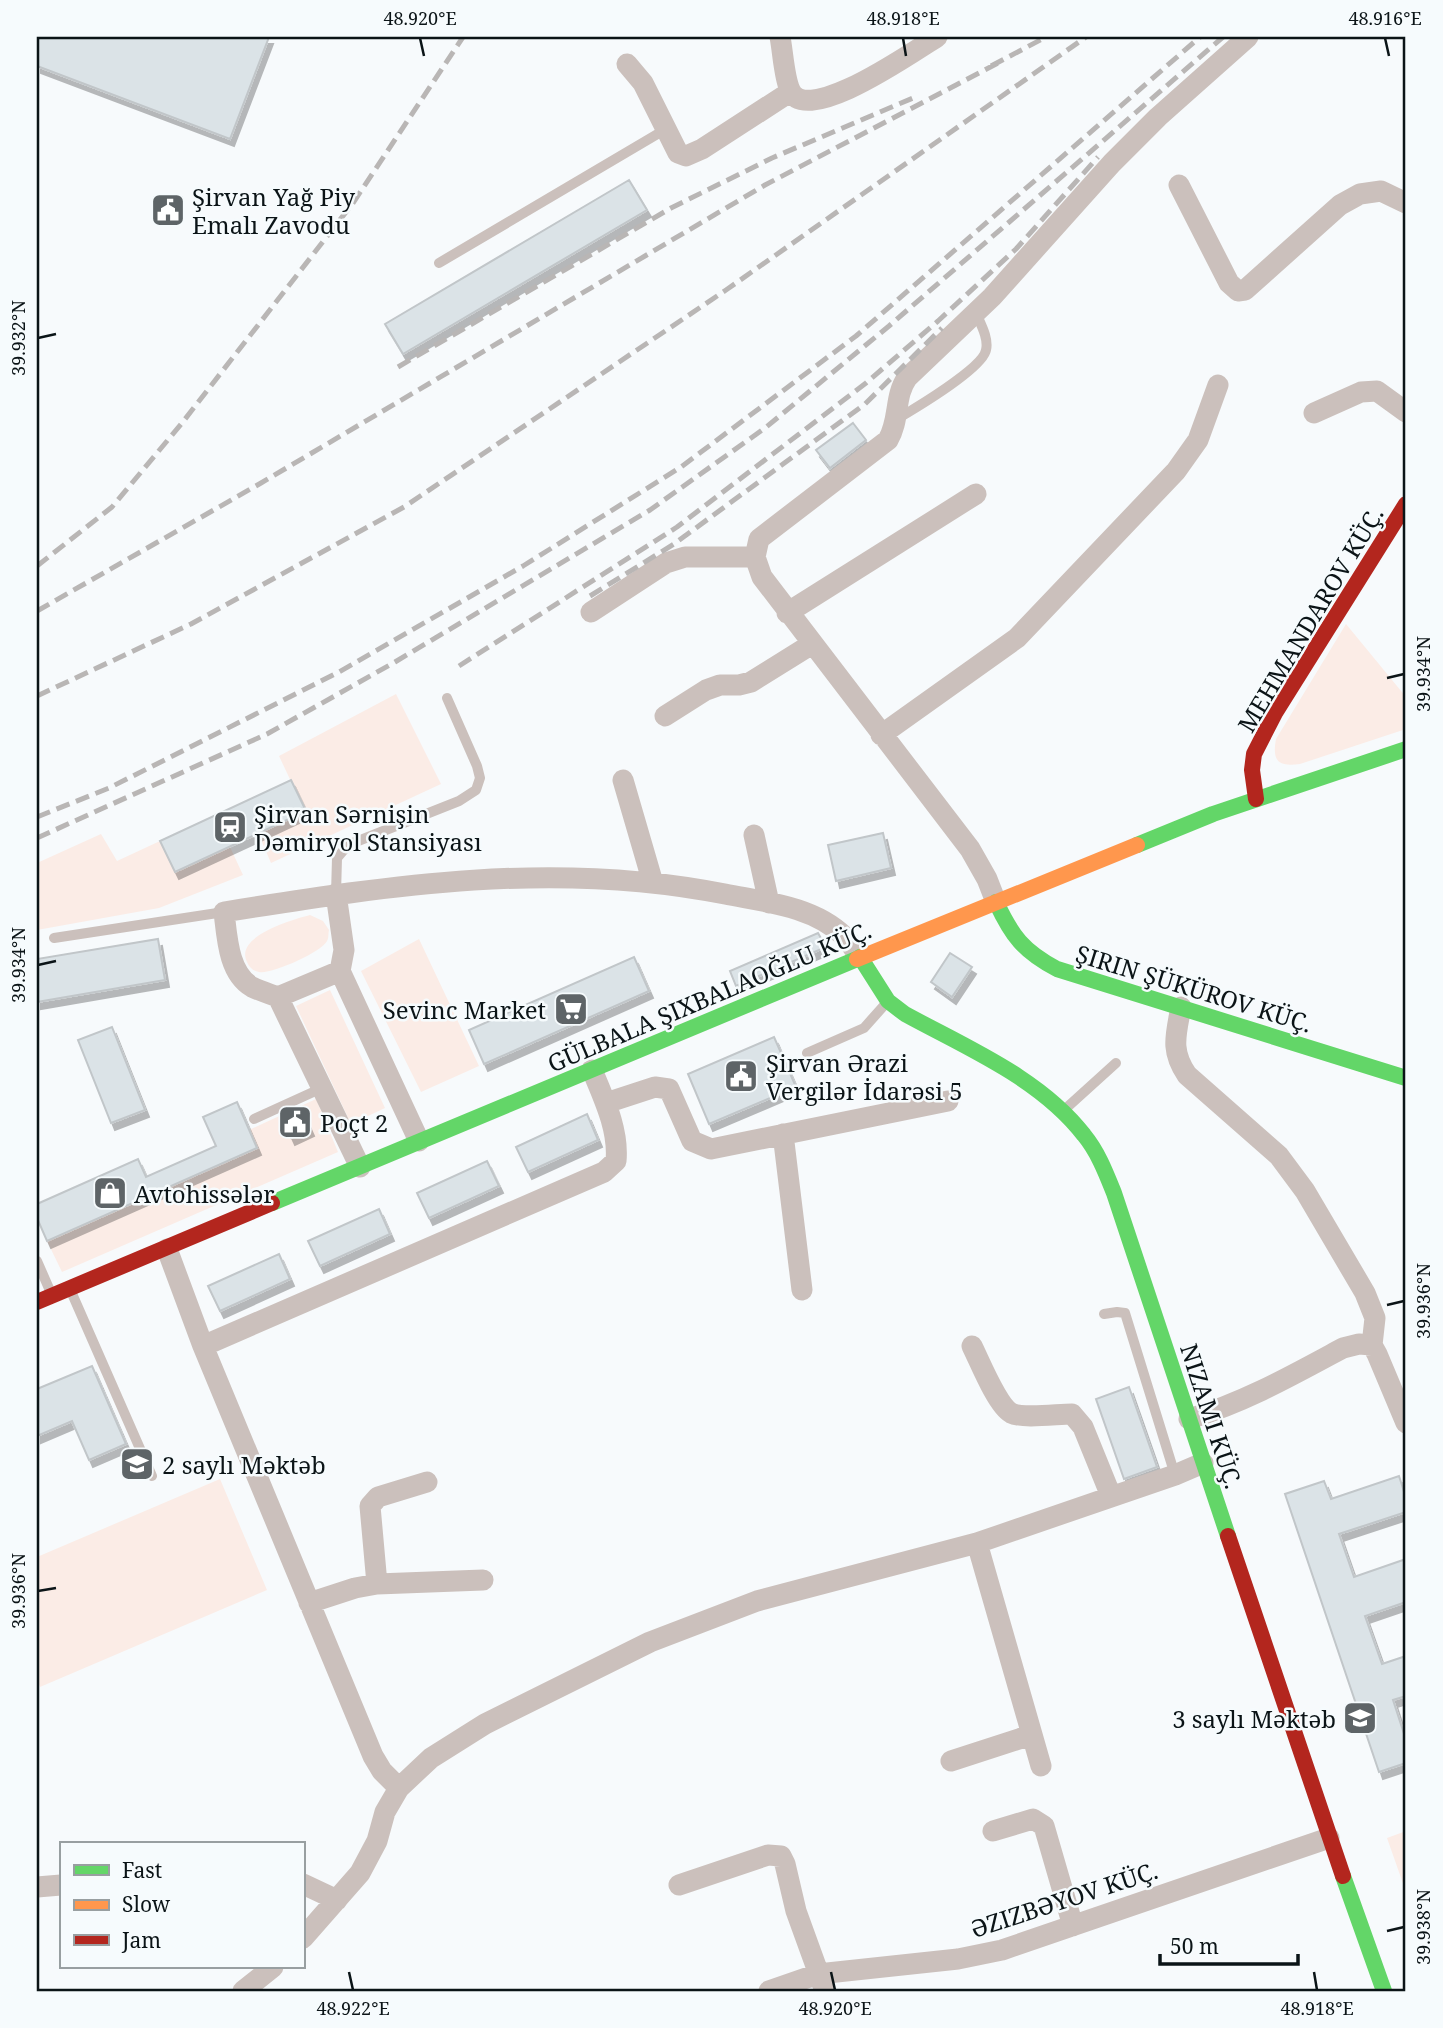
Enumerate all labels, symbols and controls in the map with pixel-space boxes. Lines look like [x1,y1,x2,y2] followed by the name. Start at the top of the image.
[383,6,457,30] text: 48.920°E
[866,6,940,30] text: 48.918°E
[1348,6,1422,30] text: 48.916°E
[192,180,356,241] place label: Şirvan Yağ Piy Emalı Zavodu
[149,191,187,229] public building icon: Şirvan Yağ Piy Emalı Zavodu
[6,300,30,376] text: 39.932°N
[1229,500,1391,738] street label: MEHMANDAROV KÜÇ.
[1411,636,1435,712] text: 39.934°N
[254,797,482,858] place label: Şirvan Sərnişin Dəmiryol Stansiyası
[211,808,249,846] station icon: Şirvan Sərnişin Dəmiryol Stansiyası
[542,913,876,1079] street label: GÜLBALA ŞIXBALAOĞLU KÜÇ.
[6,927,30,1003] text: 39.934°N
[1072,936,1316,1040] street label: ŞIRIN ŞÜKÜROV KÜÇ.
[552,990,590,1028] supermarket icon: Sevinc Market
[383,993,546,1026] place label: Sevinc Market
[766,1046,963,1107] place label: Şirvan Ərazi Vergilər İdarəsi 5
[722,1057,760,1095] public building icon: Şirvan Ərazi Vergilər İdarəsi 5
[276,1103,314,1141] public building icon: Poçt 2
[320,1106,388,1139] place label: Poçt 2
[91,1174,129,1212] shop icon: Avtohissələr
[134,1177,275,1210] place label: Avtohissələr
[1411,1263,1435,1339] text: 39.936°N
[1173,1339,1251,1493] street label: NIZAMI KÜÇ.
[118,1445,156,1483] school or university icon: 2 saylı Məktəb
[162,1448,326,1481] place label: 2 saylı Məktəb
[6,1553,30,1629] text: 39.936°N
[1341,1699,1379,1737] school or university icon: 3 saylı Məktəb
[1172,1702,1336,1735] place label: 3 saylı Məktəb
[60,1842,304,1968] legend
[966,1853,1162,1945] street label: ƏZIZBƏYOV KÜÇ.
[122,1856,162,1884] text: Fast
[1411,1889,1435,1965] text: 39.938°N
[122,1890,171,1918] text: Slow
[1160,1923,1298,1967] scale bar
[121,1926,161,1954] text: Jam
[1170,1932,1219,1960] text: 50 m
[316,1996,390,2020] text: 48.922°E
[798,1996,872,2020] text: 48.920°E
[1280,1996,1354,2020] text: 48.918°E

